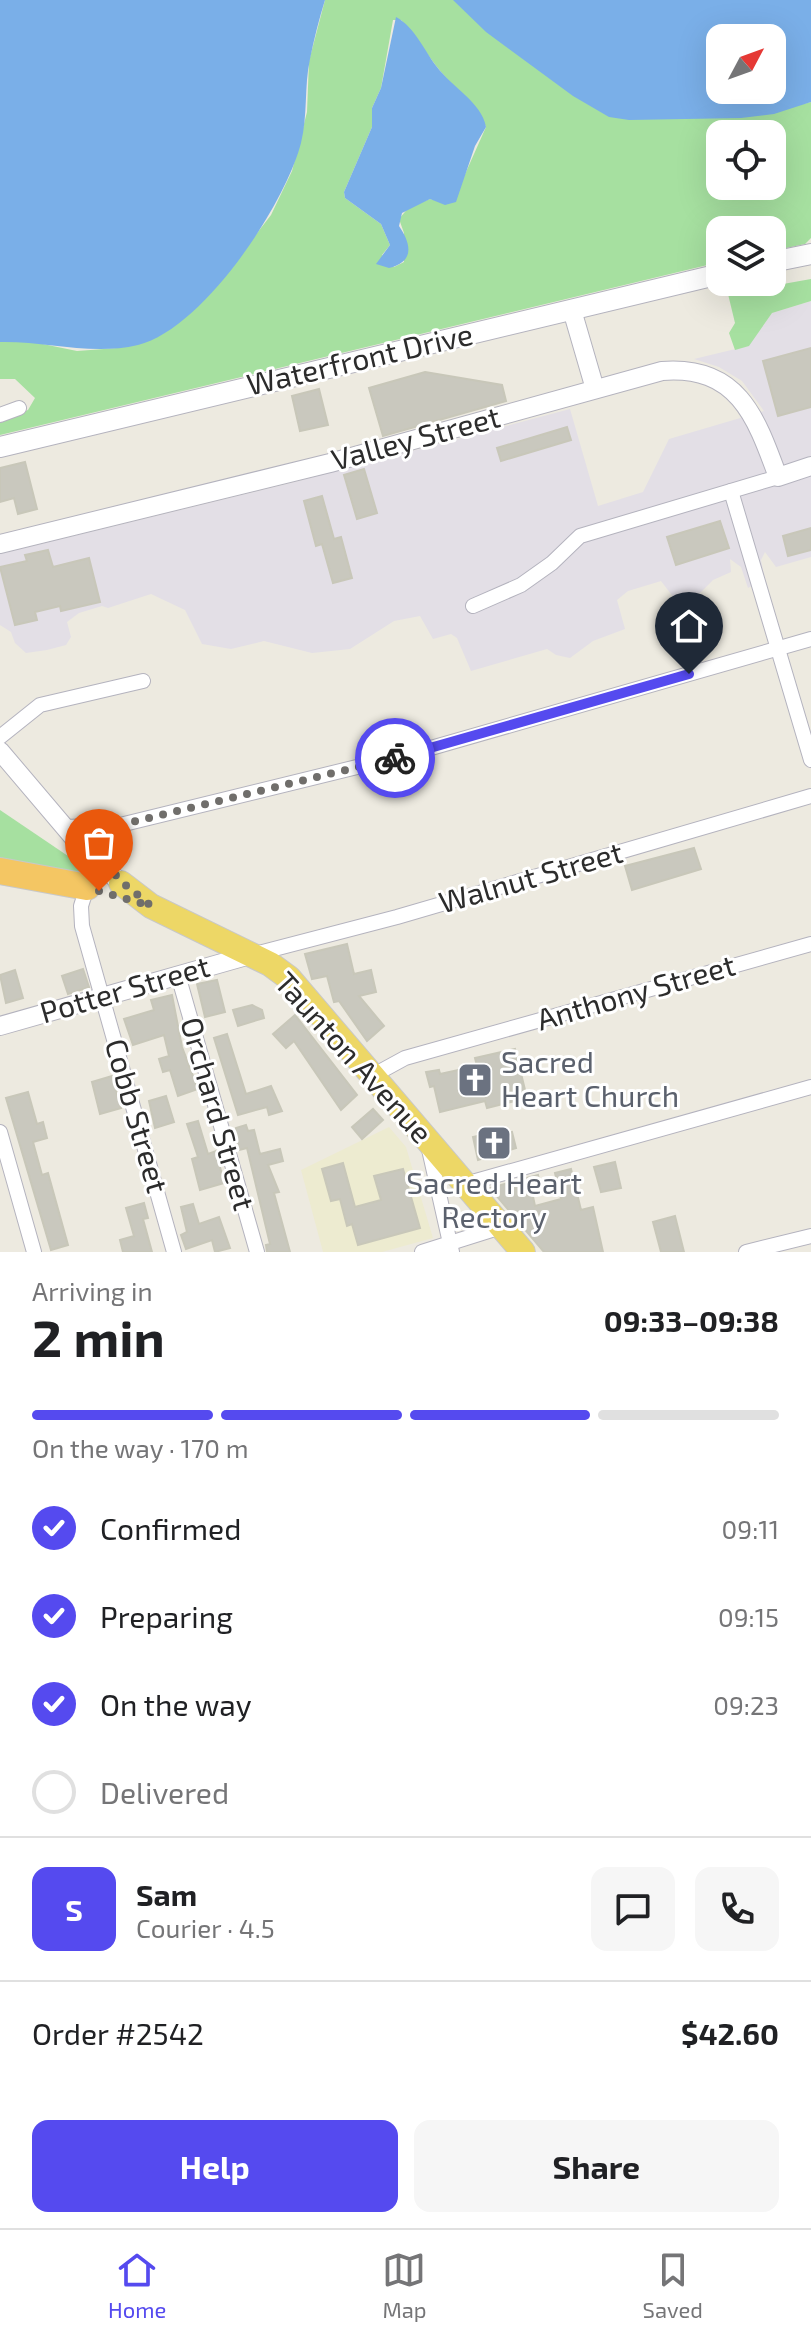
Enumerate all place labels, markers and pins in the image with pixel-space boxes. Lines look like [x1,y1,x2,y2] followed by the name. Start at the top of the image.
[655,592,723,674] pin
[65,809,133,891] pin
[501,1043,679,1113] place label: Sacred Heart Church
[456,1061,494,1099] church icon: Sacred Heart Church
[475,1124,513,1162] church icon: Sacred Heart Rectory
[406,1164,582,1234] place label: Sacred Heart Rectory

